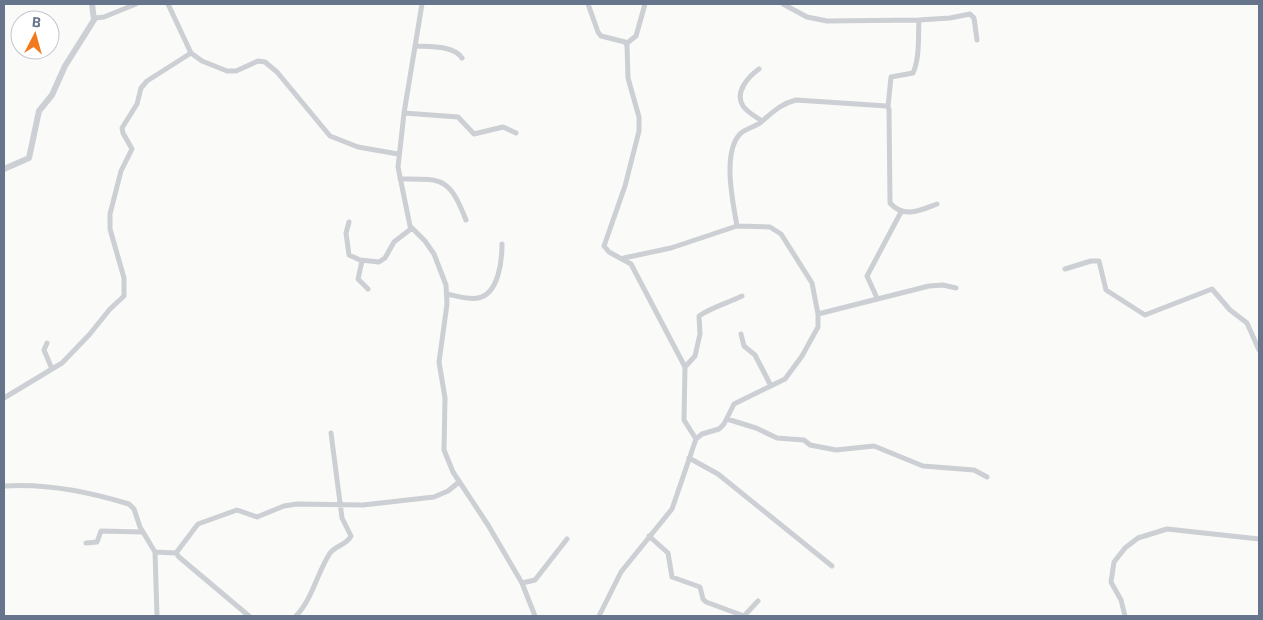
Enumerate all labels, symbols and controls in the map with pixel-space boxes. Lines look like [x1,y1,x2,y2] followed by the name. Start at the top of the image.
[10,10,60,60] north arrow
[31,13,42,30] text: B

